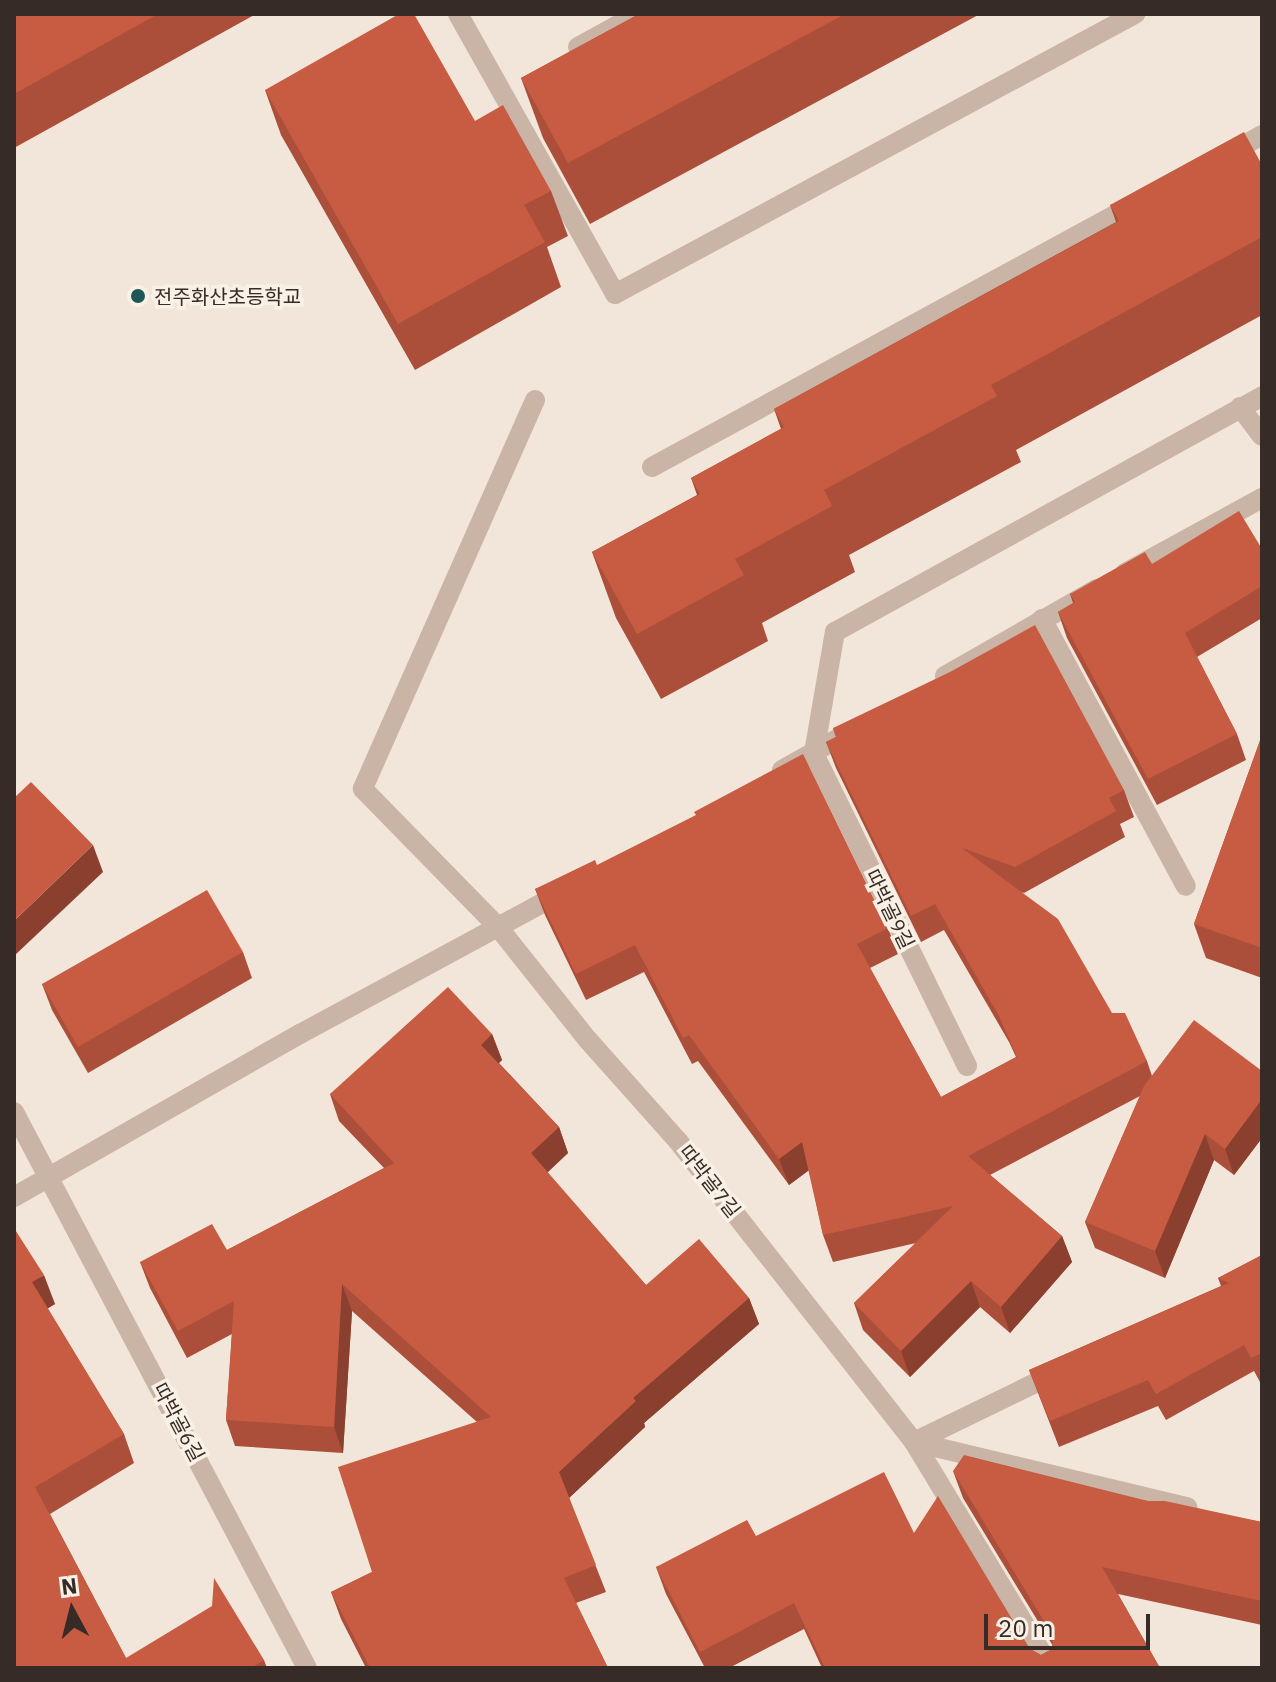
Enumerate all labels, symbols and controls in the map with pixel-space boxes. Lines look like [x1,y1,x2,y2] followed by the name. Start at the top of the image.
[154,284,301,308] place label: 전주화산초등학교
[129,287,147,305] marker: 전주화산초등학교
[860,865,920,953] street label: 따박골9길
[674,1140,746,1222] street label: 따박골7길
[148,1379,210,1465] street label: 따박골6길
[32,1570,112,1650] north arrow
[59,1570,79,1601] text: N
[988,1598,1154,1648] scale bar
[998,1612,1053,1644] text: 20 m

